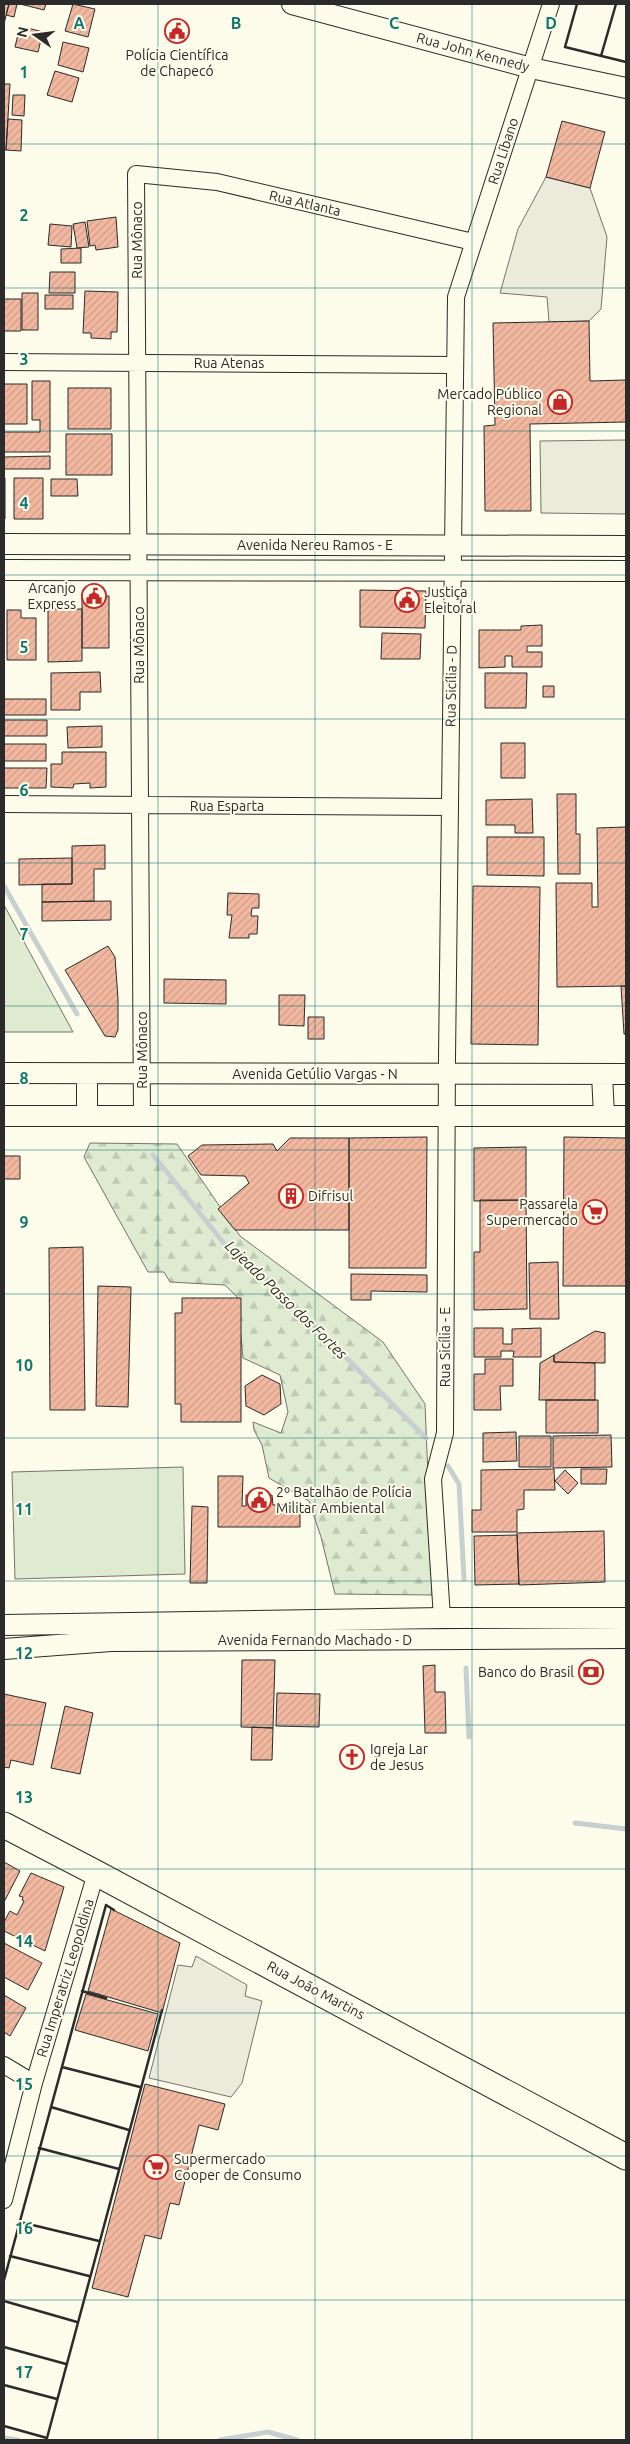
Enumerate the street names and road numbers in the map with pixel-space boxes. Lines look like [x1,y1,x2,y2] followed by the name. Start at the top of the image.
[415,29,531,75] street label: Rua John Kennedy
[485,116,521,186] street label: Rua Líbano
[267,187,343,219] street label: Rua Atlanta
[129,201,145,279] street label: Rua Mônaco
[194,355,264,371] street label: Rua Atenas
[237,537,393,553] street label: Avenida Nereu Ramos - E
[131,606,147,684] street label: Rua Mônaco
[442,645,460,727] street label: Rua Sicília - D
[190,798,264,814] street label: Rua Esparta
[134,1011,150,1089] street label: Rua Mônaco
[232,1066,398,1082] street label: Avenida Getúlio Vargas - N
[437,1307,453,1387] street label: Rua Sicília - E
[218,1632,412,1648] street label: Avenida Fernando Machado - D
[33,1897,97,2059] street label: Rua Imperatriz Leopoldina
[264,1957,368,2023] street label: Rua João Martins

